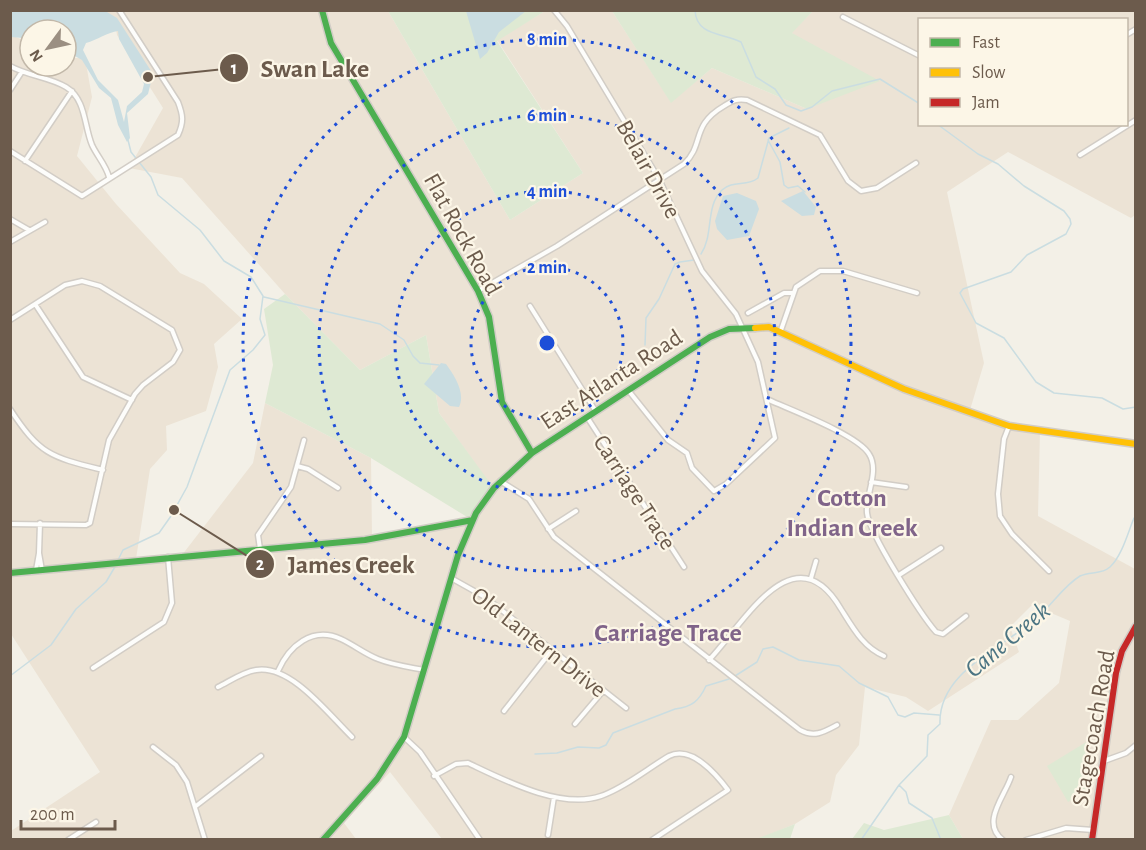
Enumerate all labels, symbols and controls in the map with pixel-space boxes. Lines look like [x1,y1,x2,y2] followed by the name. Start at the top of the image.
[18,18,78,78] north arrow
[918,18,1128,126] legend
[527,31,567,49] text: 8 min
[972,34,1000,52] text: Fast
[219,46,382,90] callout: Swan Lake
[27,47,46,65] text: N
[261,56,369,82] text: Swan Lake
[231,60,237,78] text: 1
[972,64,1005,82] text: Slow
[972,94,1000,112] text: Jam
[527,107,567,125] text: 6 min
[611,116,685,223] street label: Belair Drive
[419,170,505,299] street label: Flat Rock Road
[527,183,567,201] text: 4 min
[527,259,567,277] text: 2 min
[537,325,687,434] street label: East Atlanta Road
[537,333,557,353] centre of rings
[588,431,680,554] street label: Carriage Trace
[786,485,918,541] district label: Cotton Indian Creek
[245,542,427,586] callout: James Creek
[287,552,415,578] text: James Creek
[256,556,265,574] text: 2
[467,583,610,702] street label: Old Lantern Drive
[960,597,1055,683] water label: Cane Creek
[594,620,742,646] district label: Carriage Trace
[1068,648,1120,808] street label: Stagecoach Road
[21,793,116,831] scale bar
[30,806,75,824] text: 200 m

